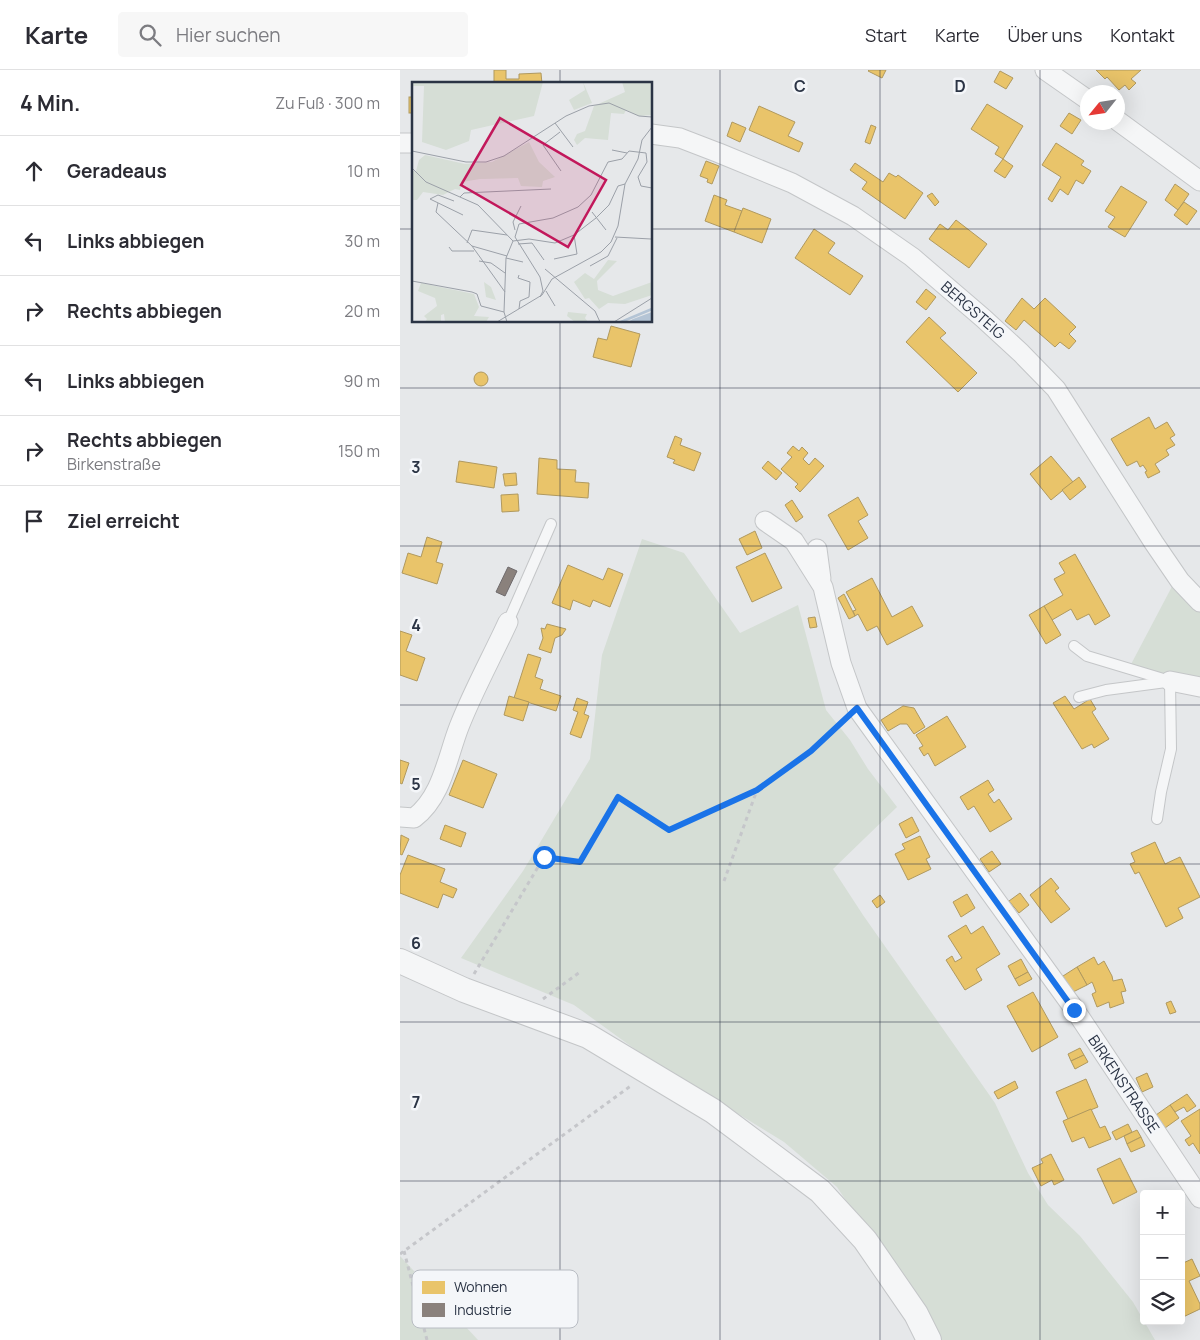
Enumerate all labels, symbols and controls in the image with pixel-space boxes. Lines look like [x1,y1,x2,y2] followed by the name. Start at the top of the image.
[118,12,468,57] search box
[25,18,88,51] text: Karte
[136,21,164,49] icon: search
[176,22,280,48] text: Hier suchen
[865,23,907,47] text: Start
[935,23,980,47] text: Karte
[1008,23,1082,47] text: Über uns
[1110,23,1175,47] text: Kontakt
[794,75,806,97] text: C
[954,75,966,97] text: D
[412,82,652,322] inset map
[1080,85,1125,130] north arrow
[20,89,80,117] text: 4 Min.
[275,92,380,114] text: Zu Fuß · 300 m
[20,157,48,185] icon: ahead
[67,158,167,184] text: Geradeaus
[347,160,380,182] text: 10 m
[20,227,48,255] icon: left
[67,228,204,254] text: Links abbiegen
[345,230,380,252] text: 30 m
[936,276,1010,344] street label: BERGSTEIG
[20,297,48,325] icon: right
[67,298,222,324] text: Rechts abbiegen
[344,300,380,322] text: 20 m
[20,367,48,395] icon: left
[67,368,204,394] text: Links abbiegen
[344,370,380,392] text: 90 m
[67,427,222,453] text: Rechts abbiegen
[20,437,48,465] icon: right
[338,440,380,462] text: 150 m
[67,453,161,475] text: Birkenstraße
[411,456,421,478] text: 3
[20,507,48,535] icon: arrive
[67,508,180,534] text: Ziel erreicht
[411,614,421,636] text: 4
[411,773,421,795] text: 5
[533,846,556,869] route start
[411,932,421,954] text: 6
[1063,999,1086,1022] route end
[1083,1031,1165,1137] street label: BIRKENSTRASSE
[412,1091,420,1113] text: 7
[1140,1190,1185,1325] map controls
[1140,1190,1185,1235] button: +
[1140,1235,1185,1280] button: −
[412,1270,578,1328] legend
[454,1277,507,1296] text: Wohnen
[1140,1280,1185,1325] button: layers
[454,1300,512,1319] text: Industrie

